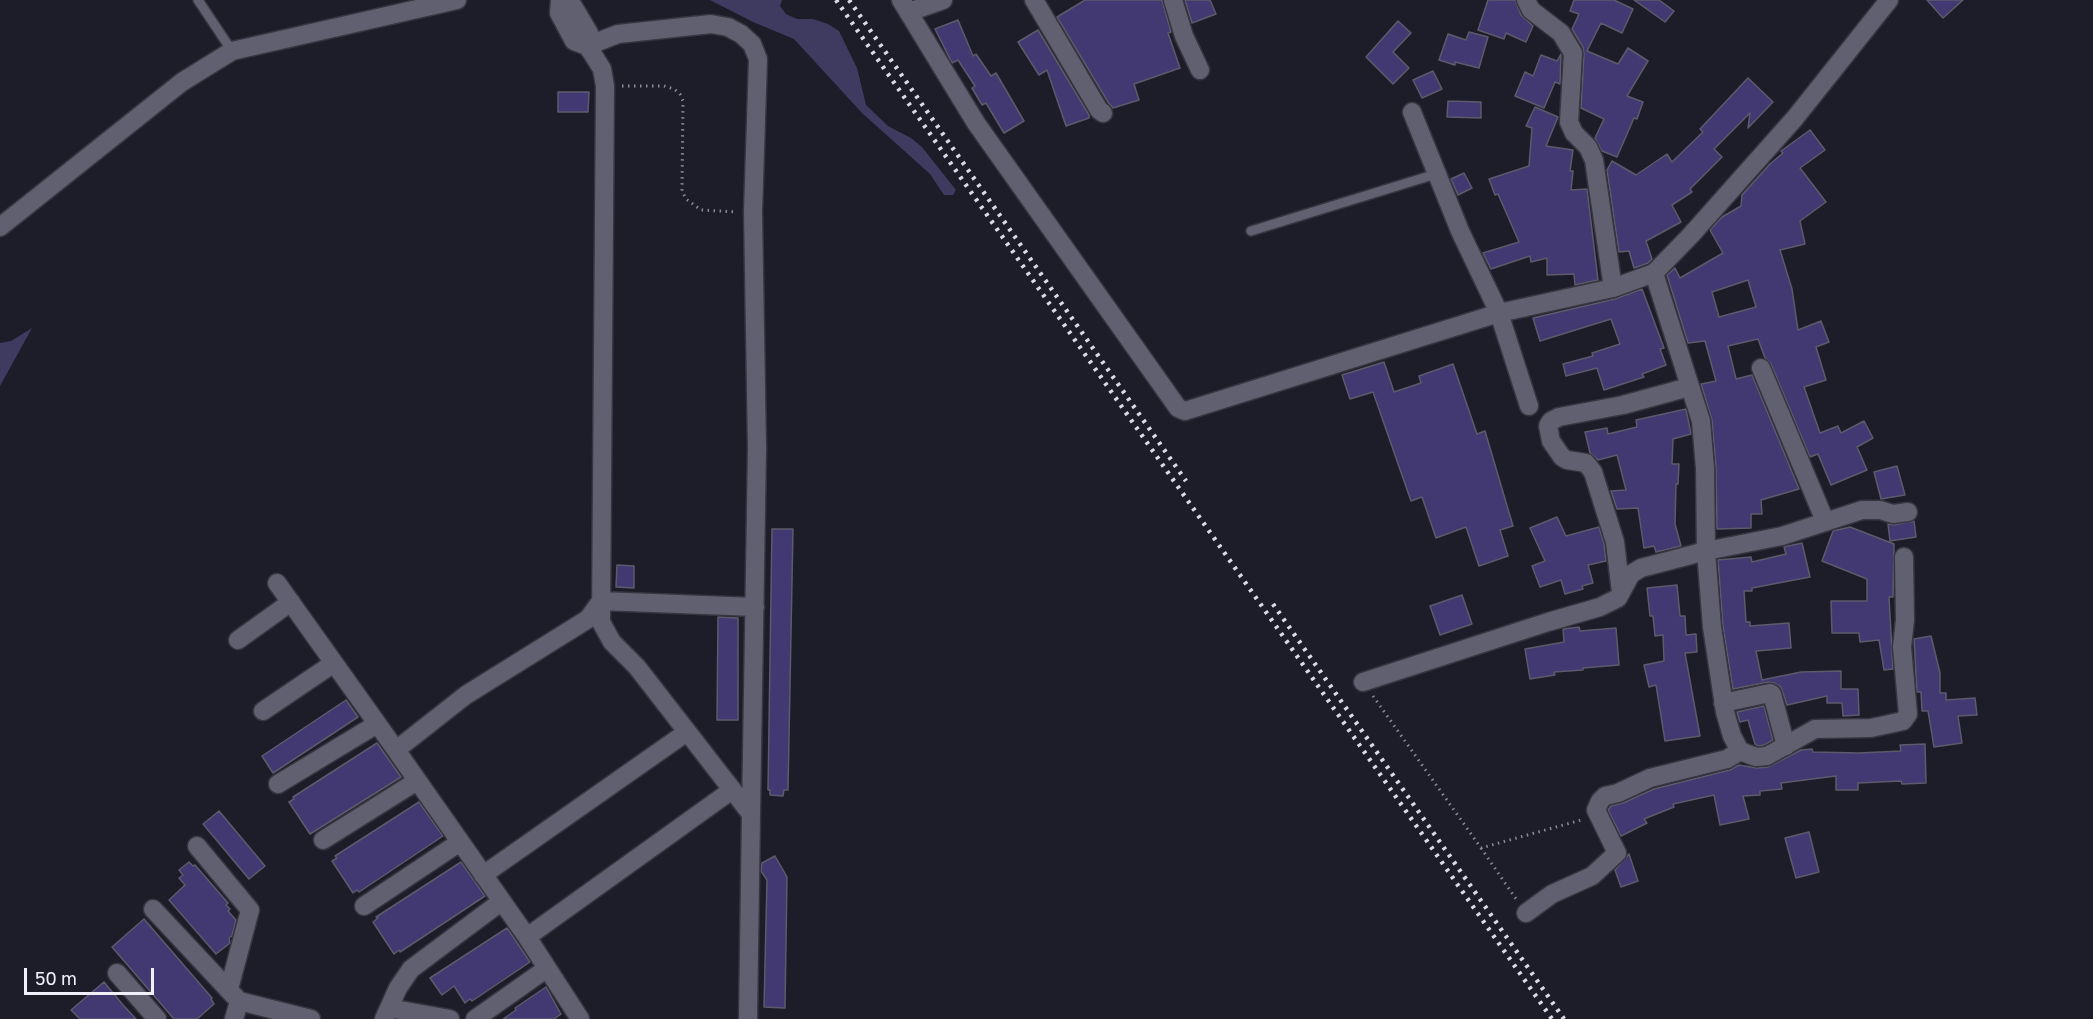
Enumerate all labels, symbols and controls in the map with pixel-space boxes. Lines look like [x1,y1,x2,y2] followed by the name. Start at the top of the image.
[27,956,158,994] scale bar
[35,967,77,989] text: 50 m

